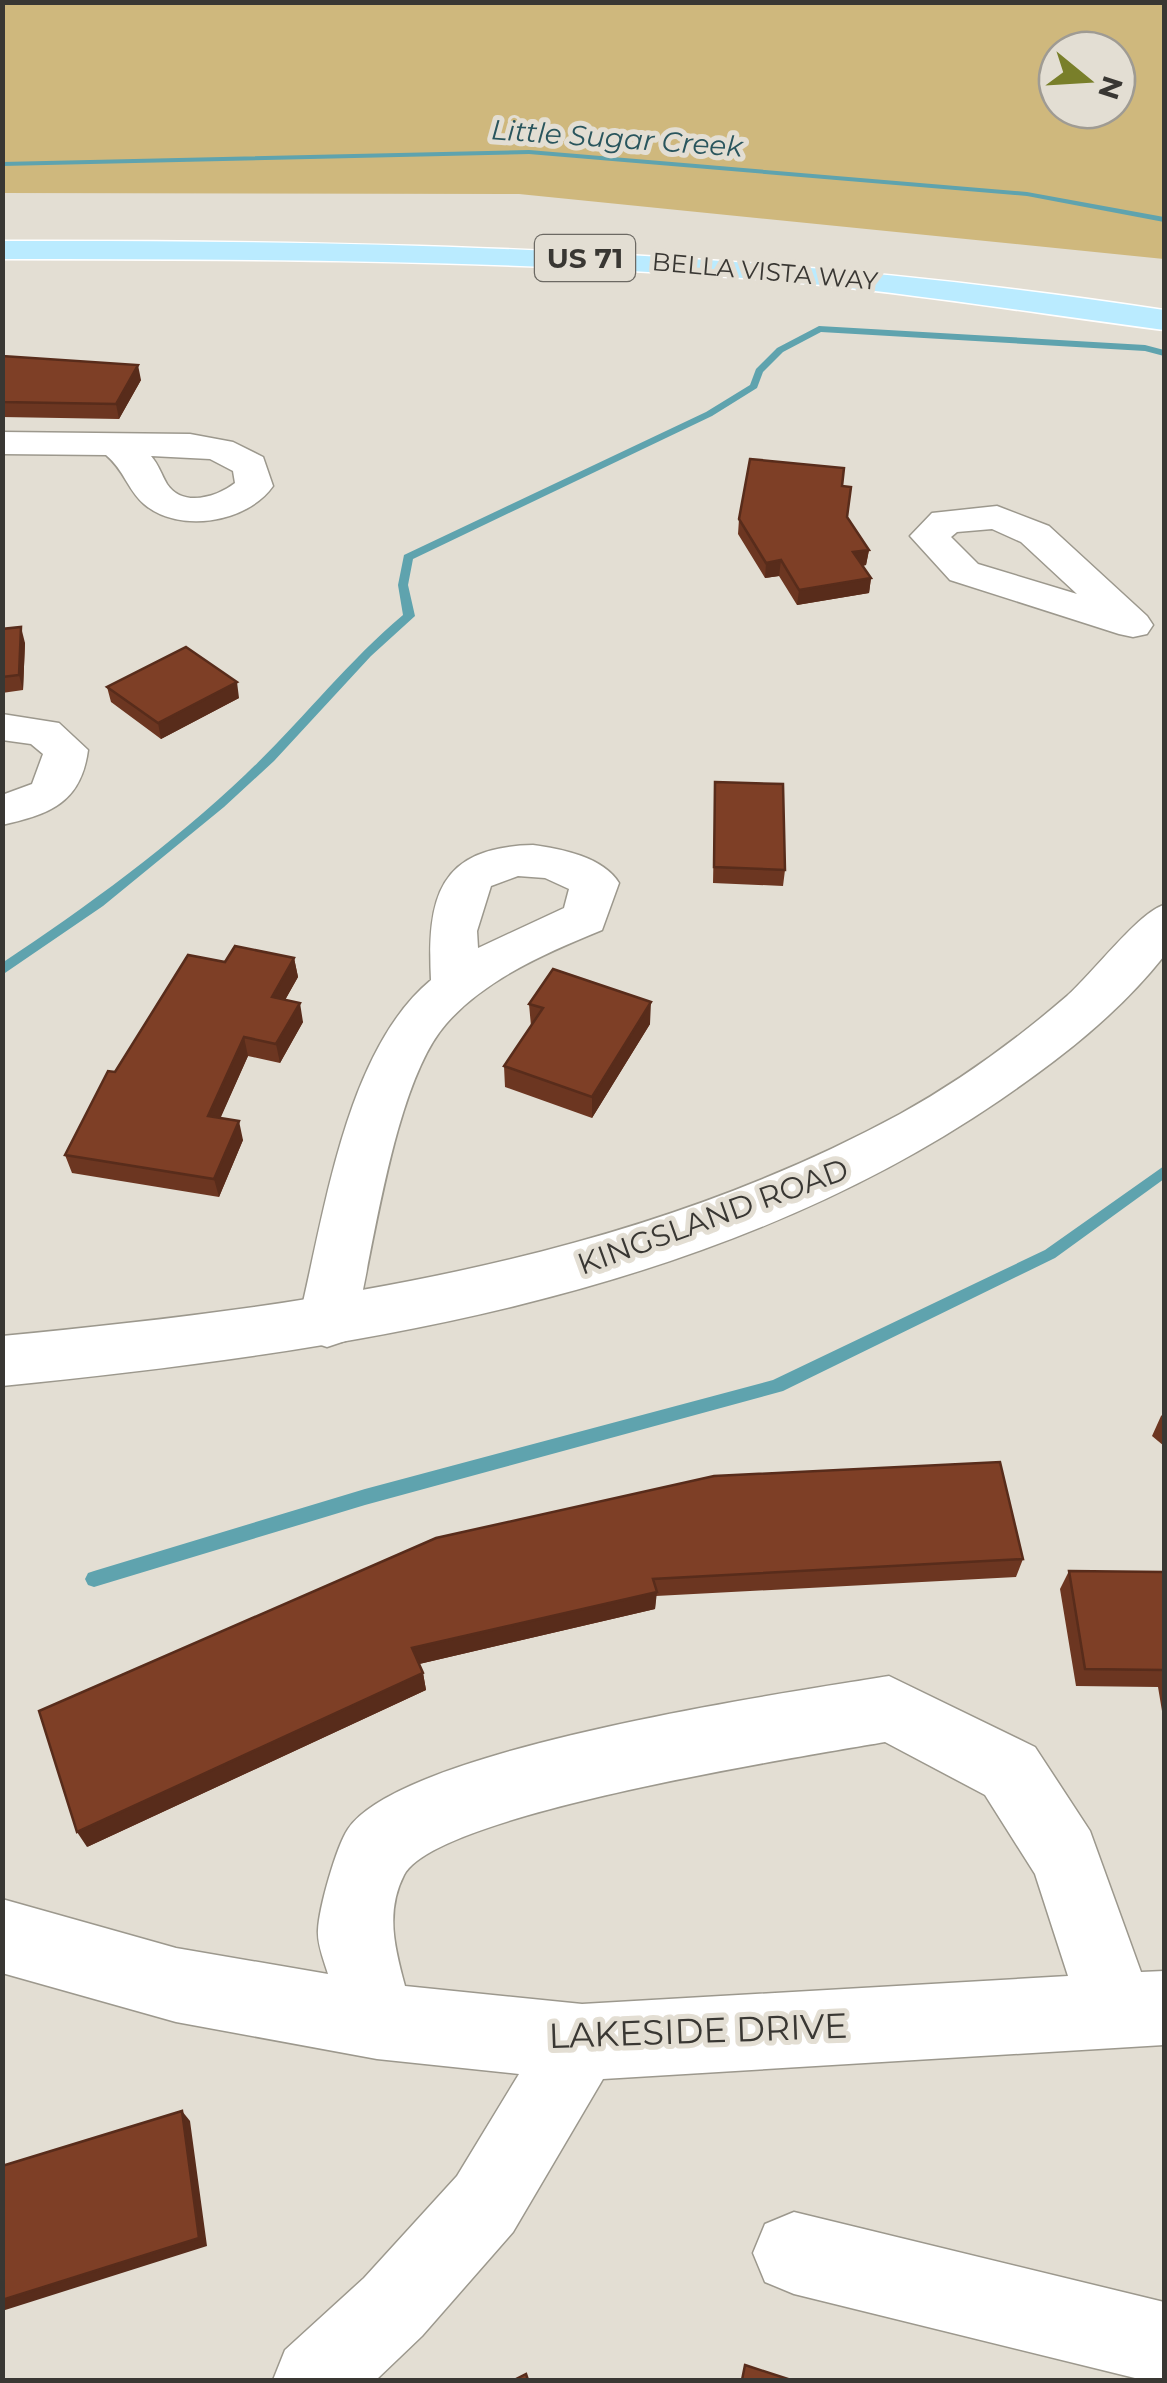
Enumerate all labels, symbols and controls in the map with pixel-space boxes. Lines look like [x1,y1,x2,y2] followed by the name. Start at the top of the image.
[1037,30,1137,130] north arrow
[1091,72,1130,104] text: N
[490,112,745,164] water label: Little Sugar Creek
[535,235,635,281] road number: US 71
[651,246,879,296] street label: BELLA VISTA WAY
[572,1150,853,1283] street label: KINGSLAND ROAD
[548,2004,848,2057] street label: LAKESIDE DRIVE

